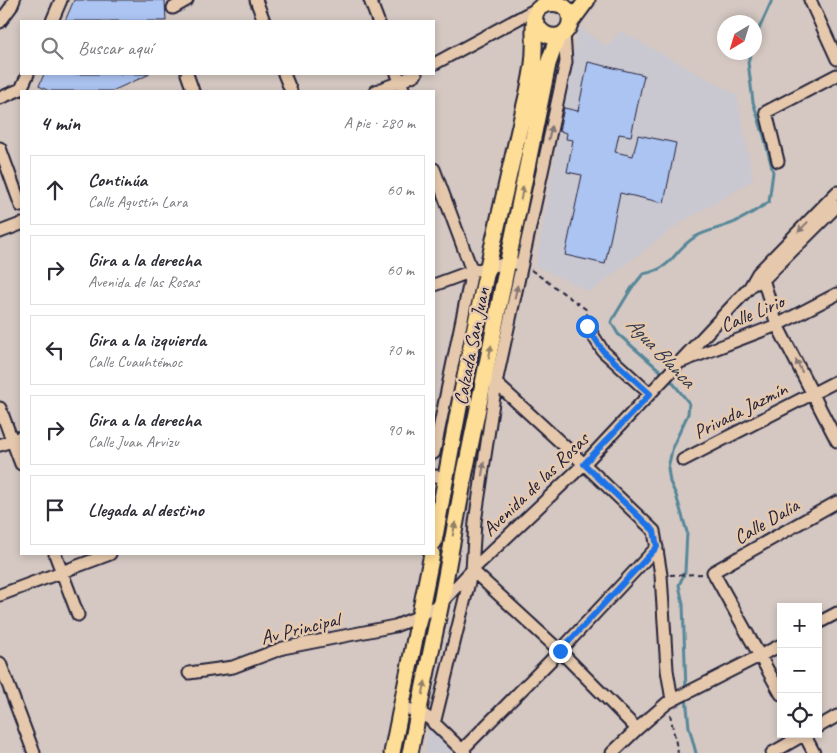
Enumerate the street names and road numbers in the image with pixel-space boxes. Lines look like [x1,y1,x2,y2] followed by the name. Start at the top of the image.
[448,284,495,407] street label: Calzada San Juan
[717,288,789,338] street label: Calle Lirio
[689,376,792,445] street label: Privada Jazmín
[477,426,596,542] street label: Avenida de las Rosas
[729,492,805,550] street label: Calle Dalia
[258,606,346,650] street label: Av Principal

